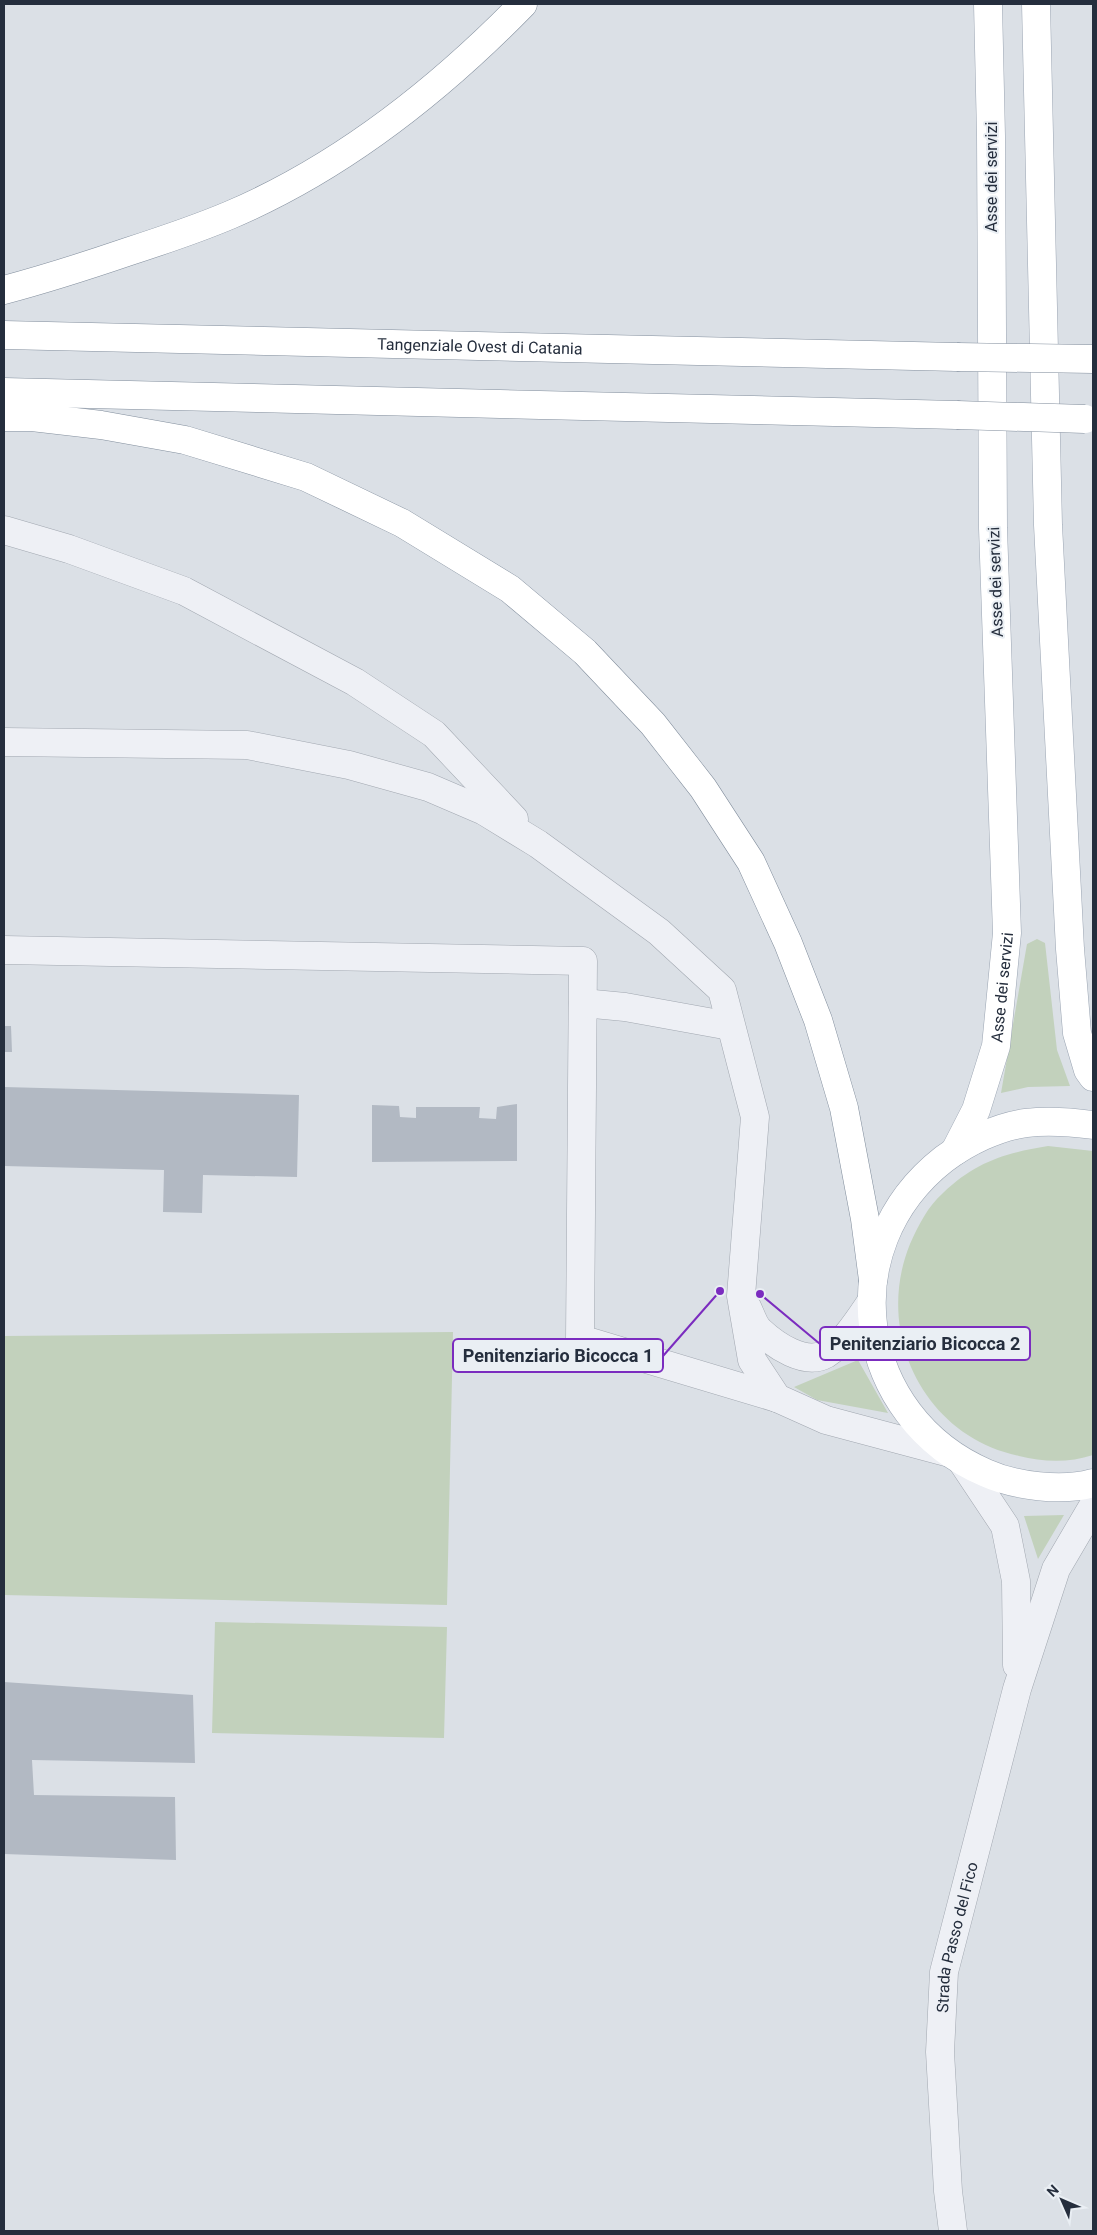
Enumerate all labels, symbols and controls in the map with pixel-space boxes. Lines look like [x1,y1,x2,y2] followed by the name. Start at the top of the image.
[982,122,1001,232] street label: Asse dei servizi
[377,335,583,358] street label: Tangenziale Ovest di Catania
[984,526,1007,638] street label: Asse dei servizi
[987,931,1017,1043] street label: Asse dei servizi
[820,1327,1030,1360] callout: Penitenziario Bicocca 2
[830,1333,1020,1354] text: Penitenziario Bicocca 2
[453,1339,663,1372] callout: Penitenziario Bicocca 1
[463,1345,653,1366] text: Penitenziario Bicocca 1
[933,1860,982,2013] street label: Strada Passo del Fico
[1037,2175,1087,2225] north arrow
[1044,2182,1062,2200] text: N

